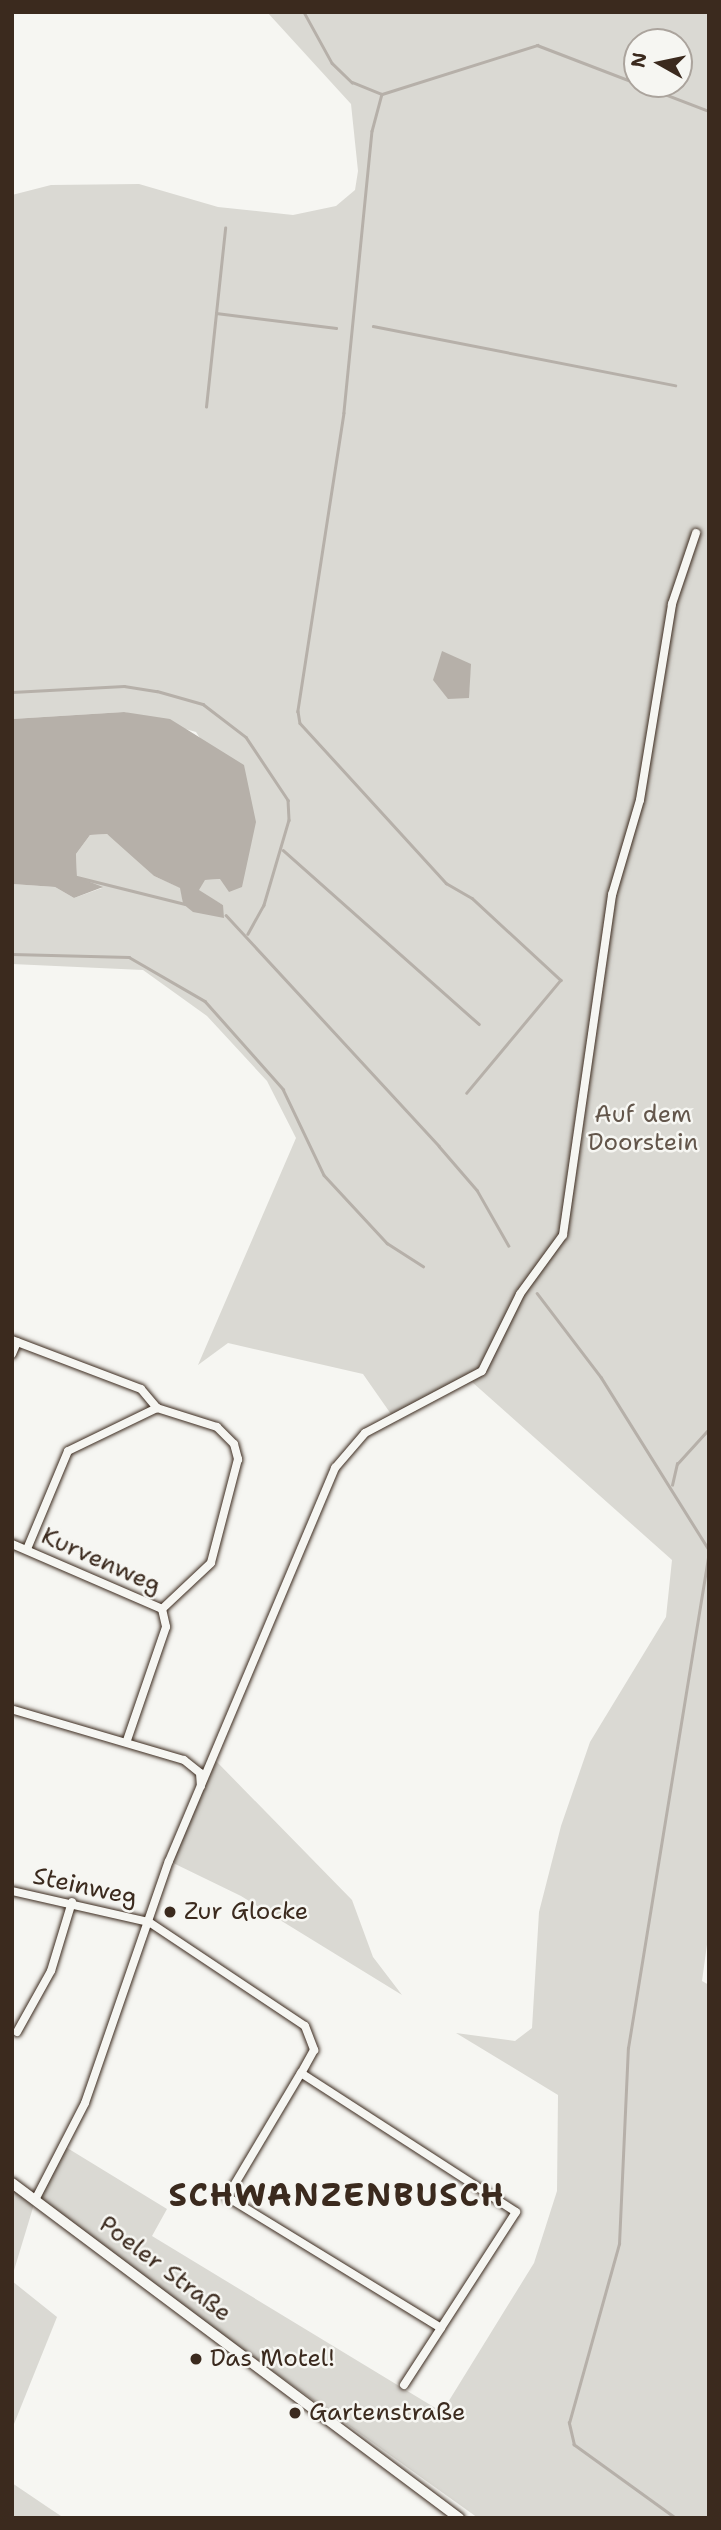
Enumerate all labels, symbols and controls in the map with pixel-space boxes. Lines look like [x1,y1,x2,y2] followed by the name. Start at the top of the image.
[623,28,693,98] north arrow
[625,51,652,69] text: N
[588,1101,698,1157] park label: Auf dem Doorstein
[37,1522,165,1600] street label: Kurvenweg
[30,1862,140,1912] street label: Steinweg
[184,1898,308,1926] place label: Zur Glocke
[162,1904,178,1920] marker: Zur Glocke
[170,2176,504,2214] district label: SCHWANZENBUSCH
[93,2210,237,2328] street label: Poeler Straße
[210,2345,335,2373] place label: Das Motel!
[188,2351,204,2367] marker: Das Motel!
[309,2399,466,2427] place label: Gartenstraße
[287,2405,303,2421] marker: Gartenstraße

